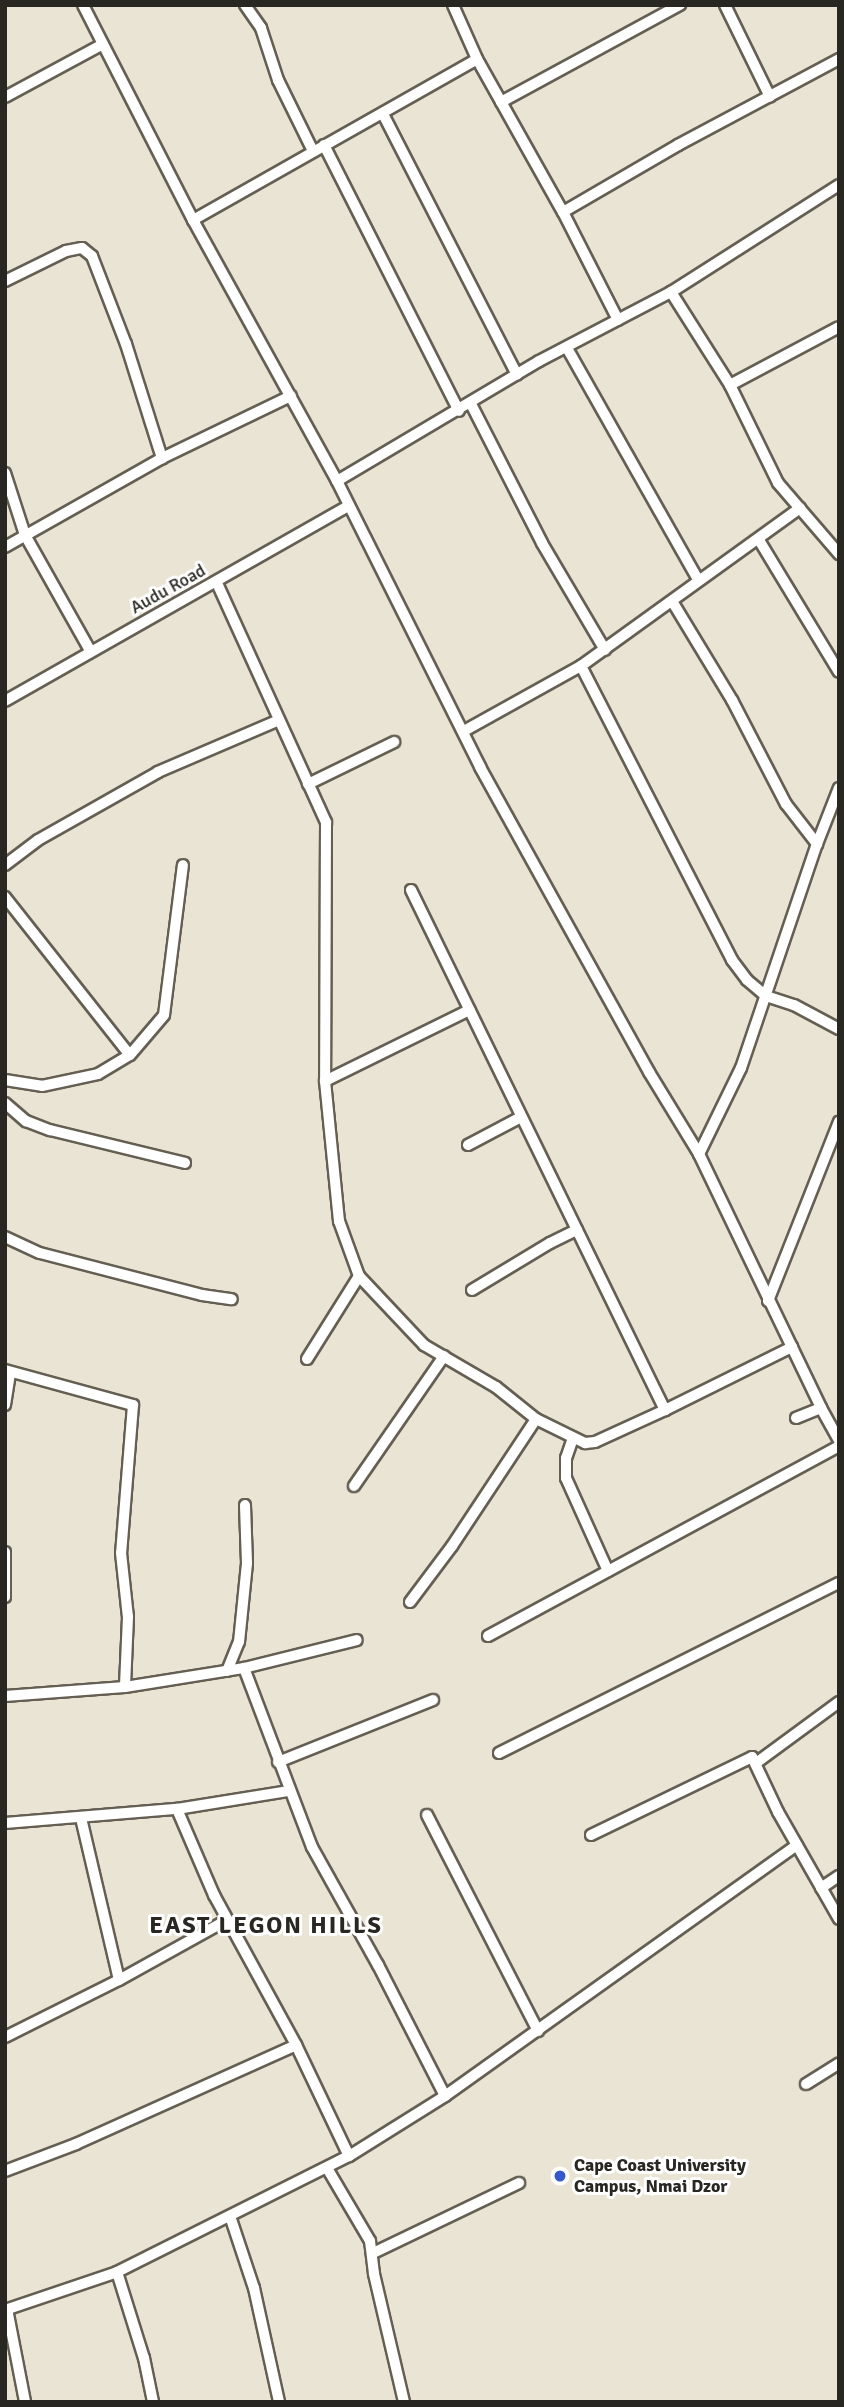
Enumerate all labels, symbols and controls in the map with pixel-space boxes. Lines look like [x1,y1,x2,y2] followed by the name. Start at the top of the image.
[127,560,209,618] street label: Audu Road
[151,1912,381,1940] district label: EAST LEGON HILLS
[574,2155,746,2198] place label: Cape Coast University Campus, Nmai Dzor
[552,2168,568,2184] marker: Cape Coast University Campus, Nmai Dzor

